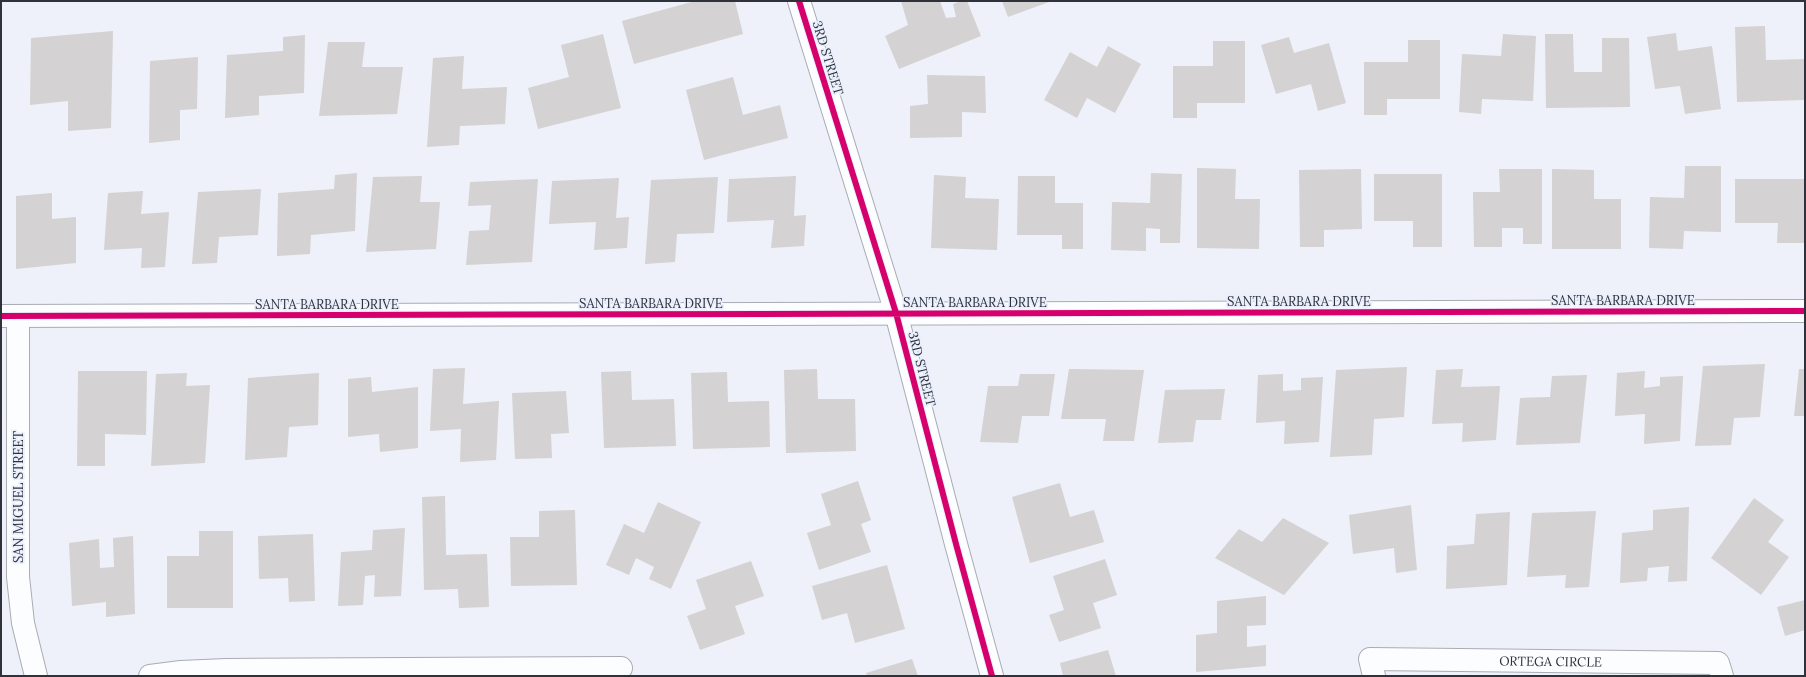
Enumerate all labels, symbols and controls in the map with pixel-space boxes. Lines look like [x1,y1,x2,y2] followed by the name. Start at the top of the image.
[809,19,848,98] street label: 3RD STREET
[1551,292,1695,309] street label: SANTA BARBARA DRIVE
[1227,293,1371,310] street label: SANTA BARBARA DRIVE
[903,294,1047,311] street label: SANTA BARBARA DRIVE
[579,295,723,312] street label: SANTA BARBARA DRIVE
[255,296,399,313] street label: SANTA BARBARA DRIVE
[904,330,940,409] street label: 3RD STREET
[10,430,27,563] street label: SAN MIGUEL STREET
[1499,652,1602,670] street label: ORTEGA CIRCLE

